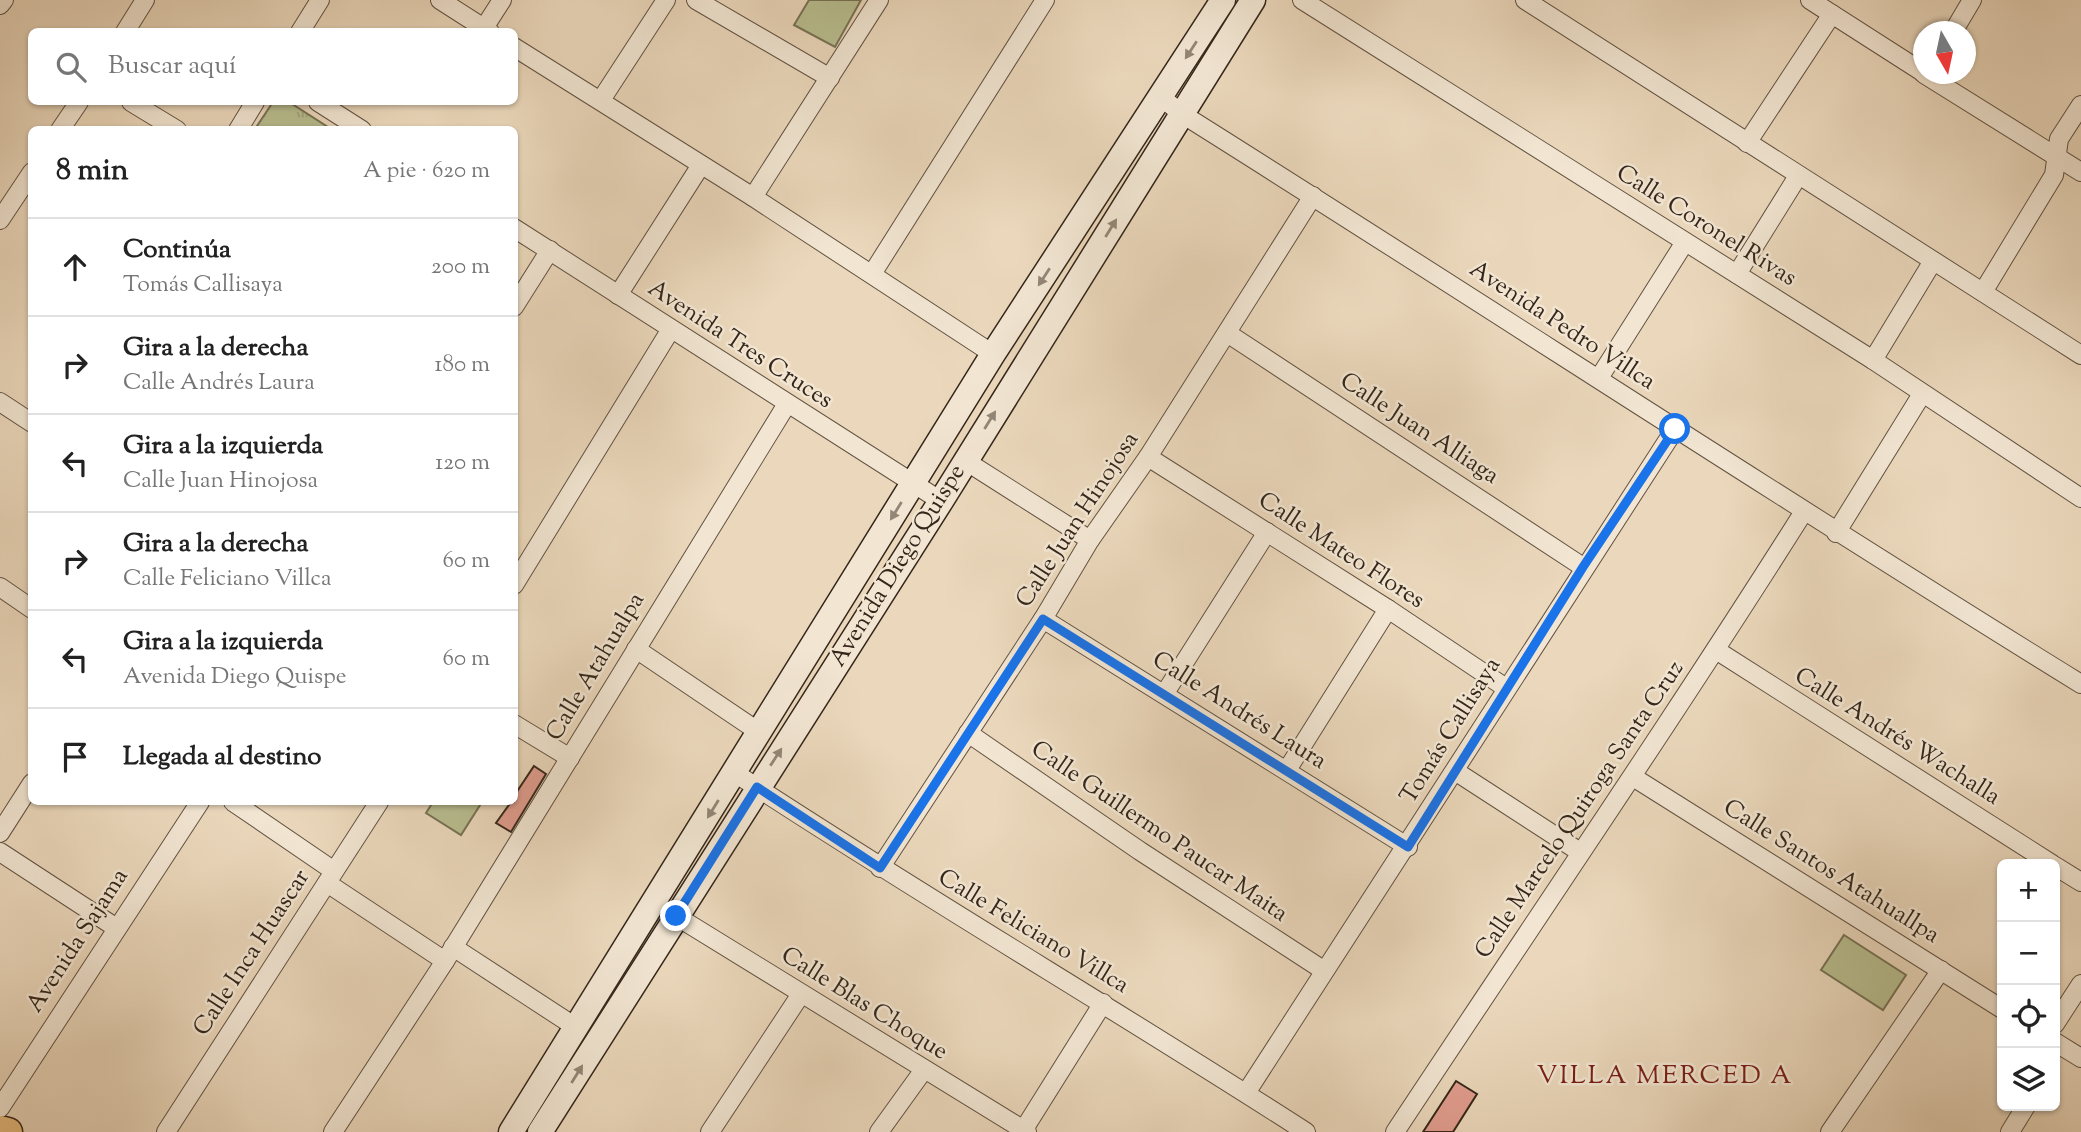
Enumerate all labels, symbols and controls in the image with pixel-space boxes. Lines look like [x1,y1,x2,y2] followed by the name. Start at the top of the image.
[1913,21,1976,84] north arrow
[28,28,518,105] search box
[1185,40,1198,60] one-way arrow
[52,48,90,86] icon: search
[108,48,237,85] text: Buscar aquí
[56,150,128,193] text: 8 min
[363,155,490,188] text: A pie · 620 m
[1609,157,1803,295] street label: Calle Coronel Rivas
[1104,218,1117,237] one-way arrow
[123,232,231,269] text: Continúa
[56,248,94,286] icon: ahead
[431,251,490,284] text: 200 m
[1462,253,1662,399] street label: Avenida Pedro Villca
[1037,268,1050,287] one-way arrow
[123,269,283,302] text: Tomás Callisaya
[641,272,839,418] street label: Avenida Tres Cruces
[123,330,308,367] text: Gira a la derecha
[56,346,94,384] icon: right
[435,349,490,382] text: 180 m
[1333,365,1505,493] street label: Calle Juan Alliaga
[123,367,315,400] text: Calle Andrés Laura
[983,411,996,430] one-way arrow
[1659,413,1690,444] route start
[1008,425,1148,615] street label: Calle Juan Hinojosa
[123,428,323,465] text: Gira a la izquierda
[56,444,94,482] icon: left
[435,447,490,480] text: 120 m
[822,458,974,674] street label: Avenida Diego Quispe
[123,465,318,498] text: Calle Juan Hinojosa
[1251,484,1431,618] street label: Calle Mateo Flores
[889,501,902,520] one-way arrow
[123,526,308,563] text: Gira a la derecha
[56,542,94,580] icon: right
[442,545,490,578] text: 60 m
[123,563,332,596] text: Calle Feliciano Villca
[538,586,654,748] street label: Calle Atahualpa
[123,624,323,661] text: Gira a la izquierda
[56,640,94,678] icon: left
[442,643,490,676] text: 60 m
[1145,644,1333,778] street label: Calle Andrés Laura
[1392,651,1510,811] street label: Tomás Callisaya
[1467,654,1693,966] street label: Calle Marcelo Quiroga Santa Cruz
[1787,660,2007,814] street label: Calle Andrés Wachalla
[123,661,347,694] text: Avenida Diego Quispe
[1024,733,1294,931] street label: Calle Guillermo Paucar Maita
[56,738,94,776] icon: arrive
[123,739,321,776] text: Llegada al destino
[770,748,783,767] one-way arrow
[1716,791,1946,953] street label: Calle Santos Atahuallpa
[707,800,719,819] one-way arrow
[1997,859,2060,1111] map controls
[1997,859,2060,922] button: +
[931,861,1135,1003] street label: Calle Feliciano Villca
[19,862,137,1020] street label: Avenida Sajama
[185,863,319,1043] street label: Calle Inca Huascar
[660,900,691,931] route end
[1997,922,2060,985] button: −
[774,939,954,1069] street label: Calle Blas Choque
[1997,985,2060,1048] button: locate
[1997,1048,2060,1111] button: layers
[1537,1058,1793,1095] district label: VILLA MERCED A
[570,1065,583,1084] one-way arrow

